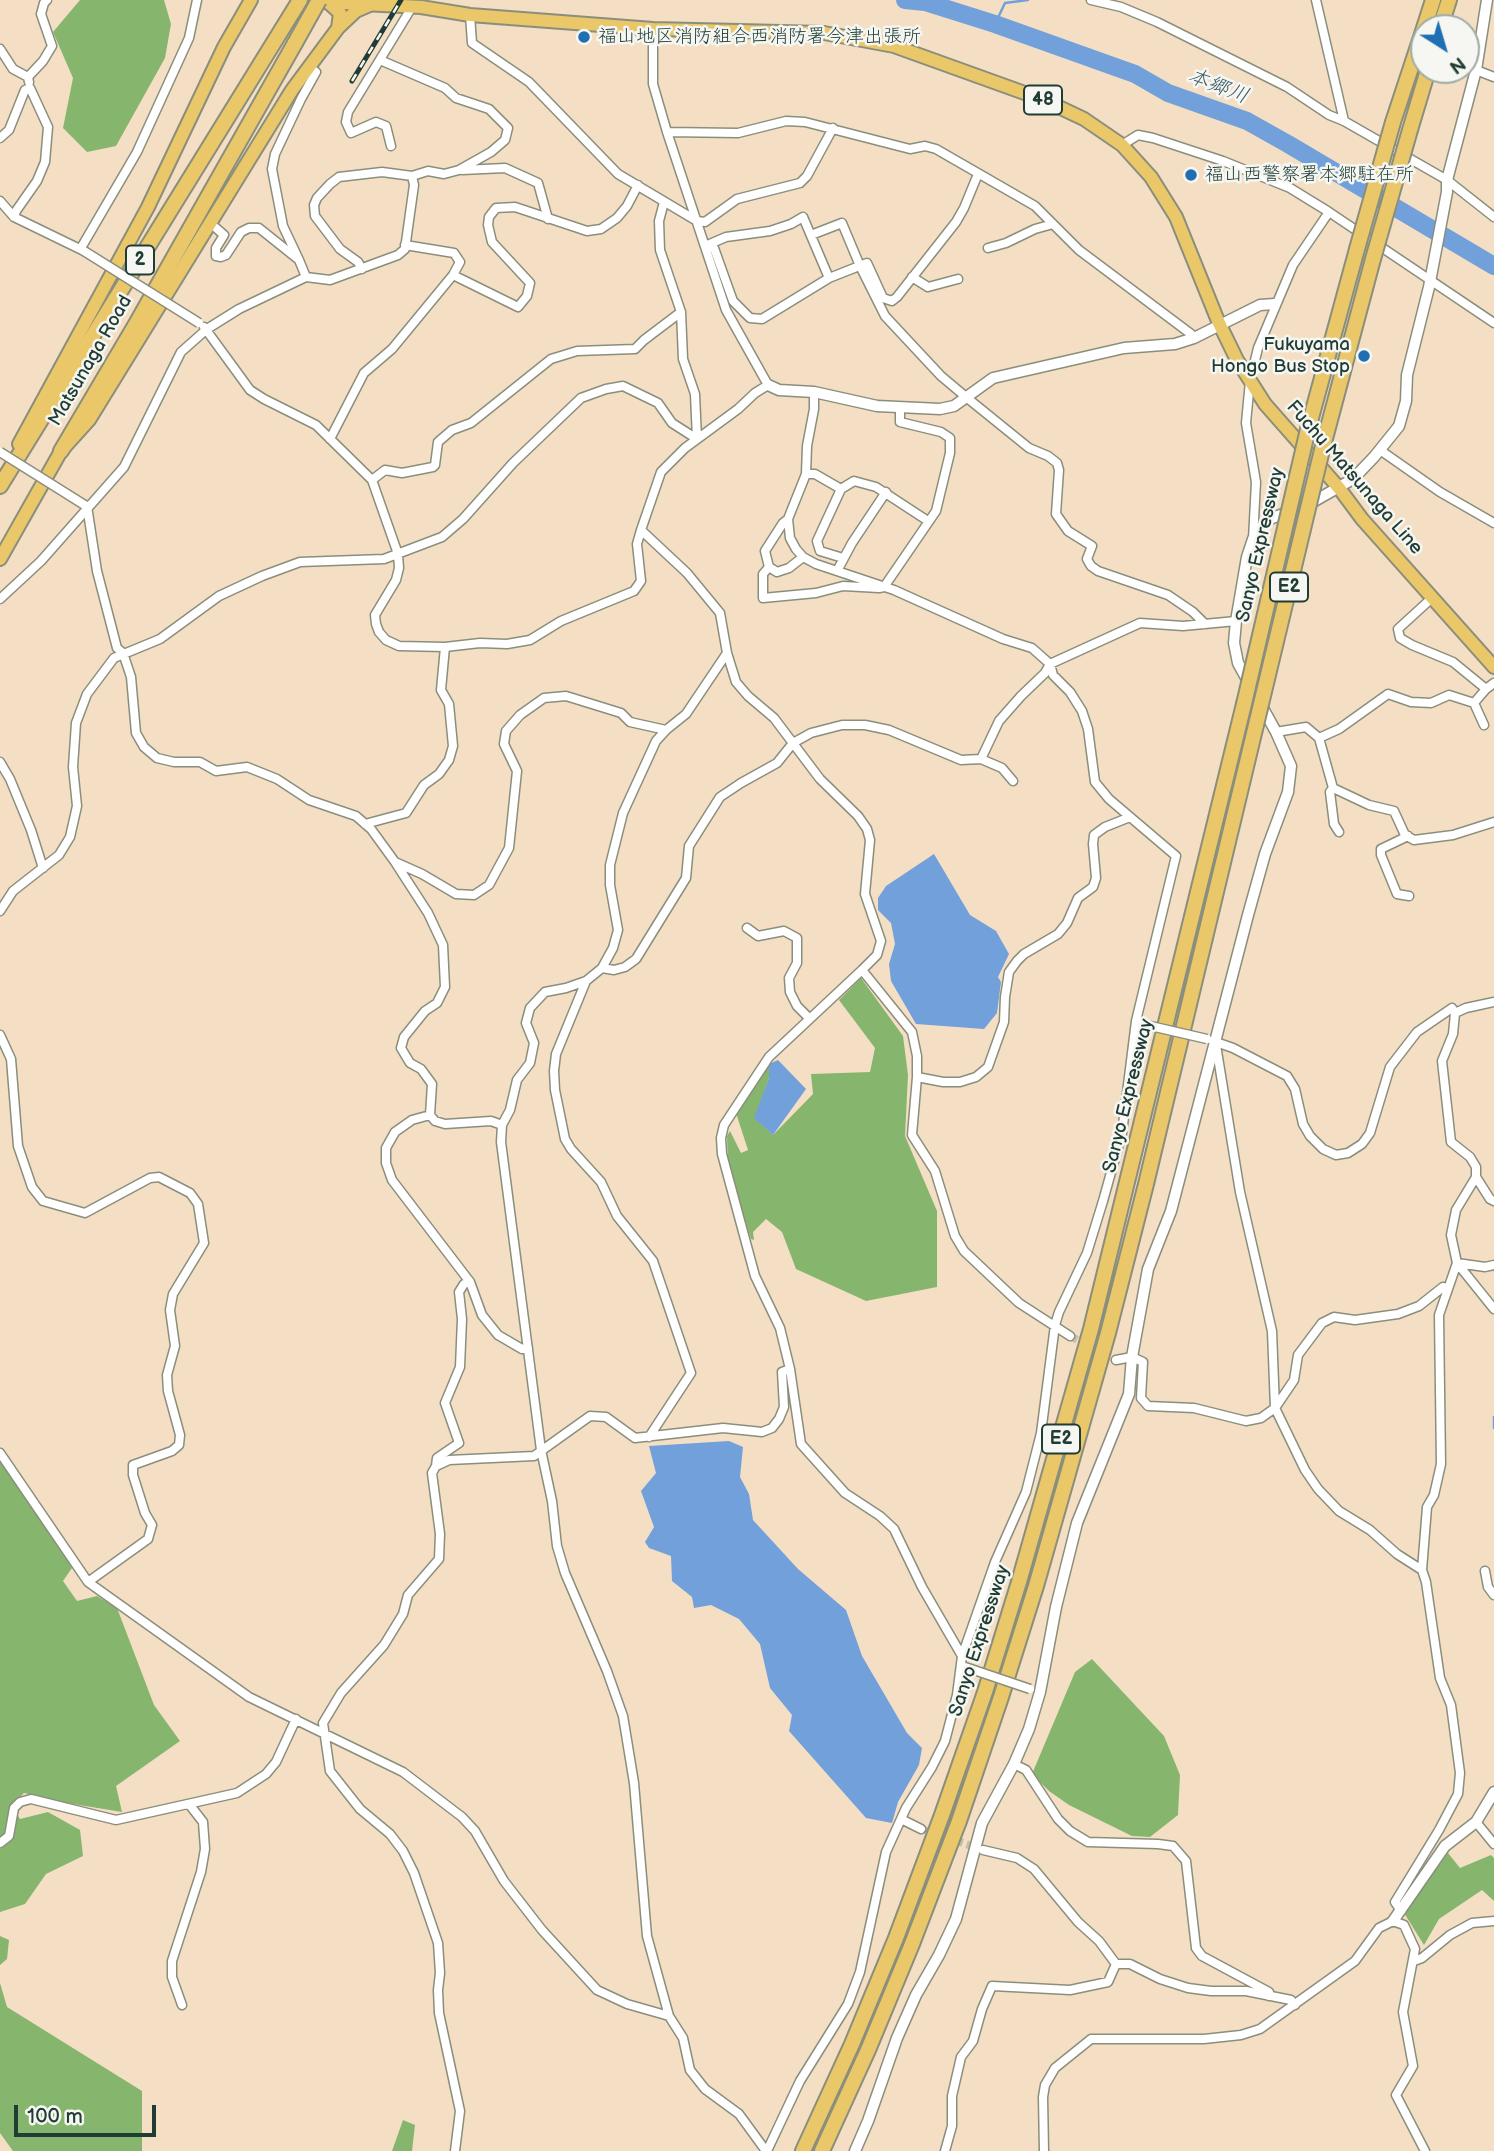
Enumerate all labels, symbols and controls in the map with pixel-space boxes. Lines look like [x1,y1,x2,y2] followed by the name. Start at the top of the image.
[1410,14,1480,84] north arrow
[598,26,921,48] place label: 福山地区消防組合西消防署今津出張所
[576,29,592,45] marker: 福山地区消防組合西消防署今津出張所
[1444,51,1469,78] text: N
[1184,64,1252,110] water label: 本郷川
[1024,86,1062,114] road number: 48
[1205,164,1414,186] place label: 福山西警察署本郷駐在所
[1183,167,1199,183] marker: 福山西警察署本郷駐在所
[126,246,154,274] road number: 2
[44,292,138,430] street label: Matsunaga Road
[1211,334,1350,378] place label: Fukuyama Hongo Bus Stop
[1356,348,1372,364] marker: Fukuyama Hongo Bus Stop
[1281,396,1427,560] street label: Fuchu Matsunaga Line
[1232,466,1290,624] street label: Sanyo Expressway
[1270,572,1308,602] road number: E2
[1099,1017,1159,1175] street label: Sanyo Expressway
[1042,1424,1080,1454] road number: E2
[945,1562,1015,1720] street label: Sanyo Expressway
[18,2092,159,2136] scale bar
[27,2104,83,2129] text: 100 m

